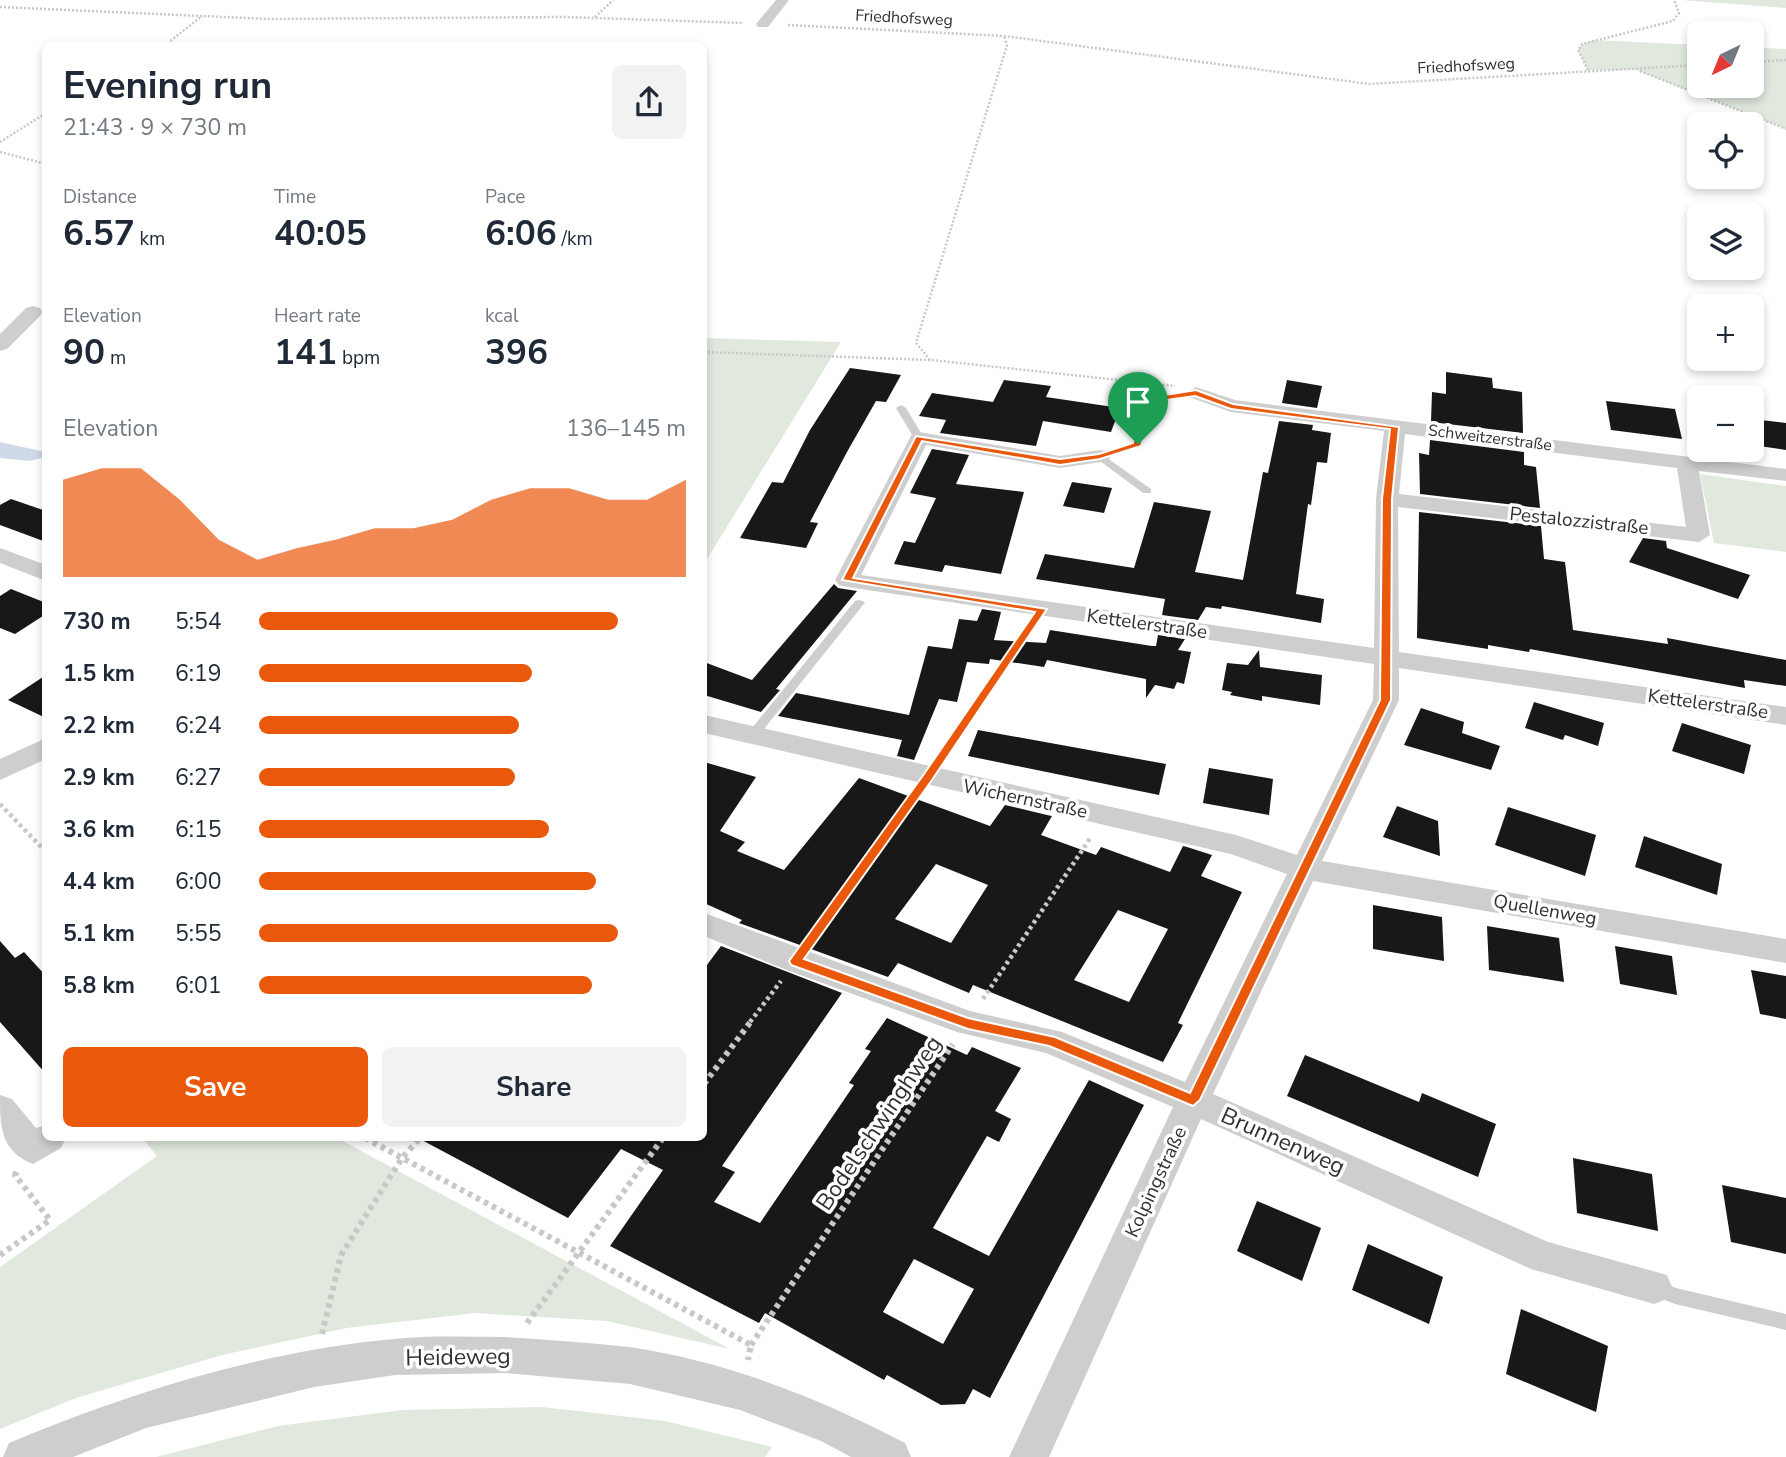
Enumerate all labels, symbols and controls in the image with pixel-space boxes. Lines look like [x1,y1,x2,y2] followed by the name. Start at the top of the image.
[855,4,953,32] street label: Friedhofsweg
[1687,21,1764,98] north arrow
[1687,21,1764,462] map controls
[1417,52,1515,80] street label: Friedhofsweg
[63,60,272,111] text: Evening run
[612,65,686,139] button: share
[63,112,247,143] text: 21:43 · 9 × 730 m
[1687,112,1764,189] button: locate
[63,184,137,210] text: Distance
[274,184,316,210] text: Time
[485,184,525,210] text: Pace
[1687,203,1764,280] button: layers
[63,210,135,257] text: 6.57
[274,210,367,257] text: 40:05
[485,210,557,257] text: 6:06
[135,226,165,252] text: km
[557,226,593,252] text: /km
[1687,294,1764,371] button: +
[63,303,142,329] text: Elevation
[274,303,361,329] text: Heart rate
[485,303,519,329] text: kcal
[63,329,105,376] text: 90
[274,329,337,376] text: 141
[485,329,548,376] text: 396
[105,345,126,371] text: m
[337,345,380,371] text: bpm
[1108,372,1168,444] pin
[1119,383,1157,421] icon: arrive
[1687,385,1764,462] button: −
[63,413,158,444] text: Elevation
[566,413,686,444] text: 136–145 m
[1427,419,1553,457] street label: Schweitzerstraße
[1508,501,1650,541] street label: Pestalozzistraße
[1085,603,1209,645] street label: Kettelerstraße
[63,606,131,637] text: 730 m
[175,606,222,637] text: 5:54
[63,658,135,689] text: 1.5 km
[175,658,222,689] text: 6:19
[1646,683,1770,725] street label: Kettelerstraße
[63,710,135,741] text: 2.2 km
[175,710,222,741] text: 6:24
[63,762,135,793] text: 2.9 km
[175,762,222,793] text: 6:27
[960,773,1090,825] street label: Wichernstraße
[63,814,135,845] text: 3.6 km
[175,814,222,845] text: 6:15
[63,866,135,897] text: 4.4 km
[175,866,222,897] text: 6:00
[1491,888,1599,932] street label: Quellenweg
[63,918,135,949] text: 5.1 km
[175,918,222,949] text: 5:55
[63,970,135,1001] text: 5.8 km
[175,970,222,1001] text: 6:01
[809,1030,949,1216] street label: Bodelschwinghweg
[63,1047,368,1127] button: Save
[382,1047,686,1127] button: Share
[1216,1100,1350,1182] street label: Brunnenweg
[1119,1122,1193,1242] street label: Kolpingstraße
[405,1341,511,1373] street label: Heideweg

